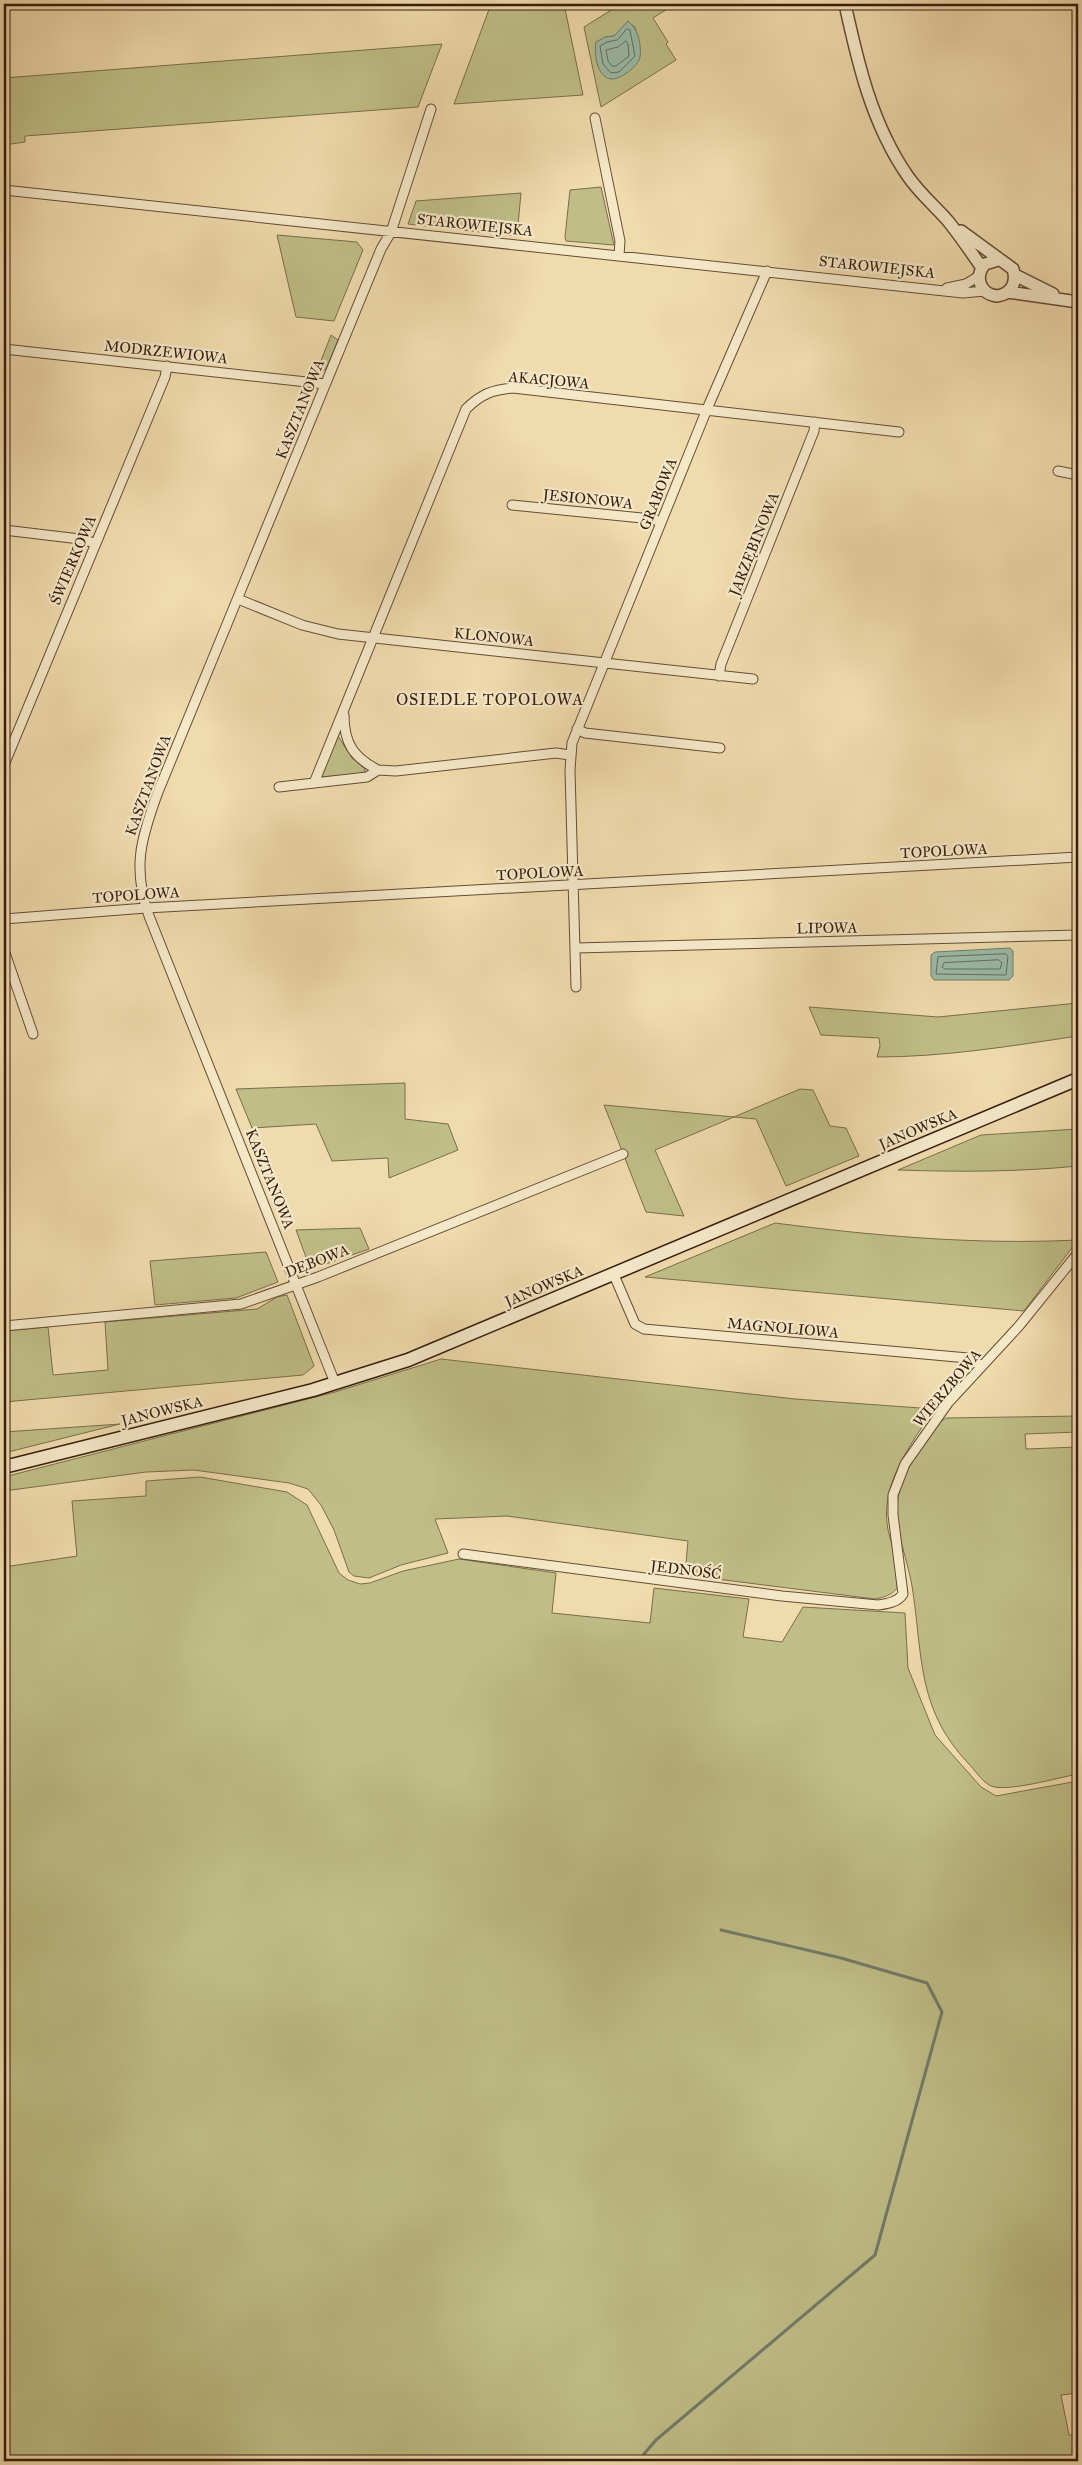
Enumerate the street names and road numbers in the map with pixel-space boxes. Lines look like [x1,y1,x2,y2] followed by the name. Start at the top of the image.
[416,210,534,241] street label: STAROWIEJSKA
[818,252,936,283] street label: STAROWIEJSKA
[103,337,229,367] street label: MODRZEWIOWA
[272,356,328,462] street label: KASZTANOWA
[507,367,590,394] street label: AKACJOWA
[635,455,681,533] street label: GRABOWA
[540,485,634,514] street label: JESIONOWA
[724,489,784,601] street label: JARZĘBINOWA
[45,512,100,608] street label: ŚWIERKOWA
[453,624,535,650] street label: KLONOWA
[121,732,175,838] street label: KASZTANOWA
[900,840,988,862] street label: TOPOLOWA
[496,862,584,884] street label: TOPOLOWA
[92,883,180,907] street label: TOPOLOWA
[796,918,858,938] street label: LIPOWA
[874,1104,960,1155] street label: JANOWSKA
[242,1126,298,1232] street label: KASZTANOWA
[282,1241,352,1281] street label: DĘBOWA
[500,1261,586,1312] street label: JANOWSKA
[726,1314,840,1342] street label: MAGNOLIOWA
[909,1345,985,1431] street label: WIERZBOWA
[117,1392,205,1431] street label: JANOWSKA
[647,1555,723,1584] street label: JEDNOŚĆ

